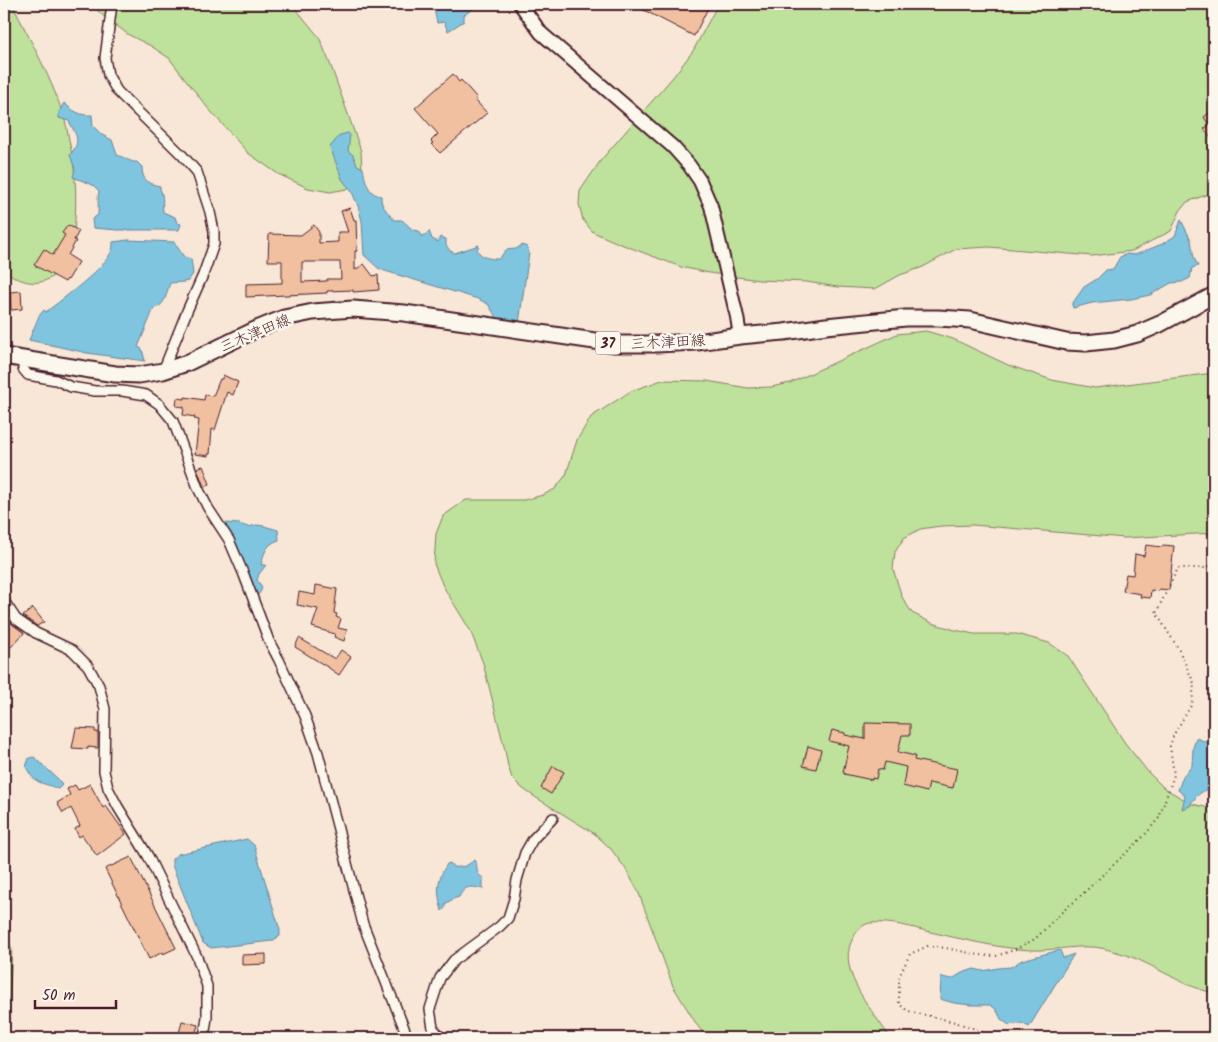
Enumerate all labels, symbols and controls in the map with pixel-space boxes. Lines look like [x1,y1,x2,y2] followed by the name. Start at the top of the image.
[216,308,295,360] street label: 三木津田線
[630,329,706,357] street label: 三木津田線
[596,332,620,354] road number: 37
[35,977,116,1009] scale bar
[42,984,76,1008] text: 50 m

